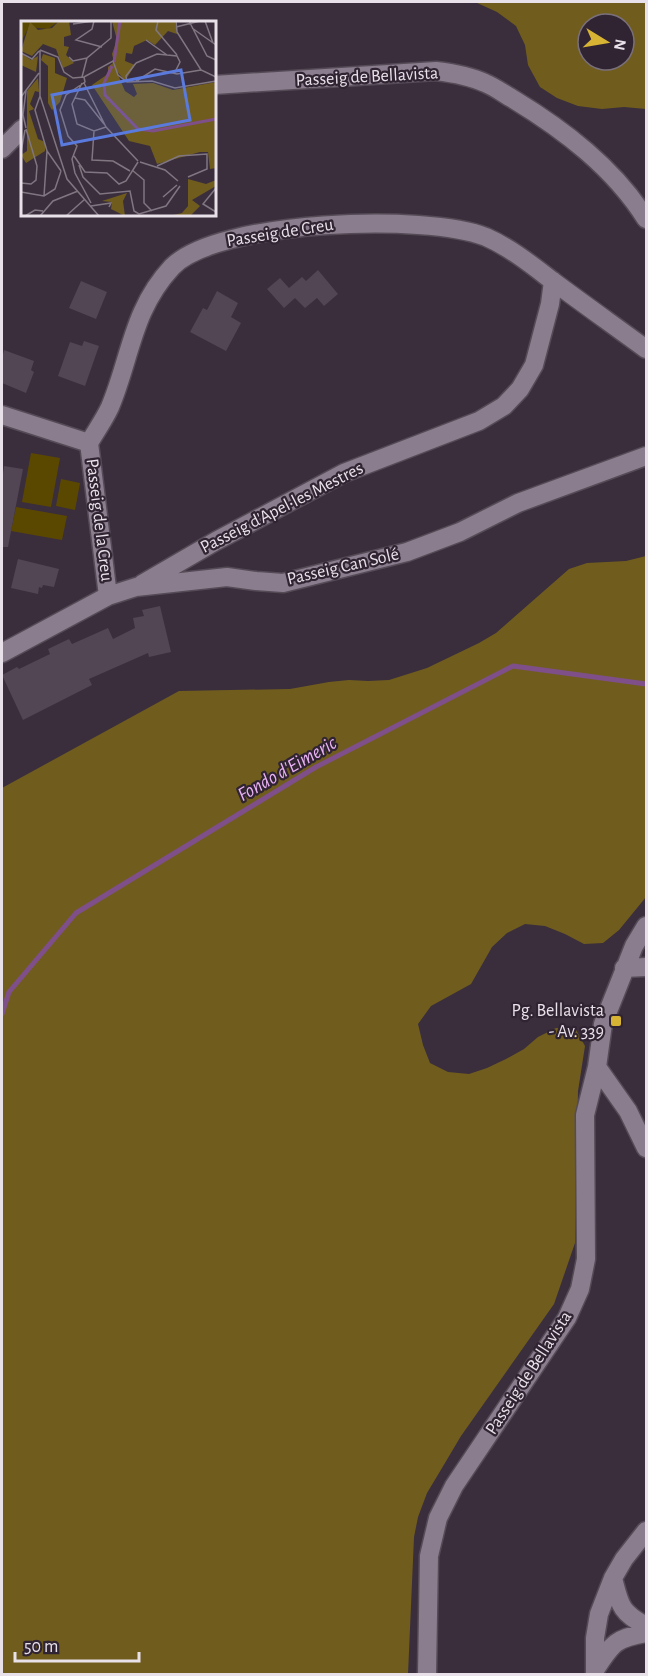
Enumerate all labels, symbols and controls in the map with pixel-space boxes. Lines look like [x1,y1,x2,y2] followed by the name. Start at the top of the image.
[576,12,636,72] north arrow
[21,21,216,216] inset map
[611,38,629,52] text: N
[295,64,439,90] street label: Passeig de Bellavista
[225,216,335,250] street label: Passeig de Creu
[83,458,115,582] street label: Passeig de la Creu
[198,459,366,557] street label: Passeig d'Apel·les Mestres
[285,545,401,589] street label: Passeig Can Solé
[234,733,340,805] water label: Fondo d'Eimeric
[512,1002,604,1041] place label: Pg. Bellavista - Av. 339
[609,1014,623,1028] marker: Pg. Bellavista - Av. 339
[483,1308,575,1438] street label: Passeig de Bellavista
[15,1625,140,1663] scale bar
[24,1638,58,1656] text: 50 m

